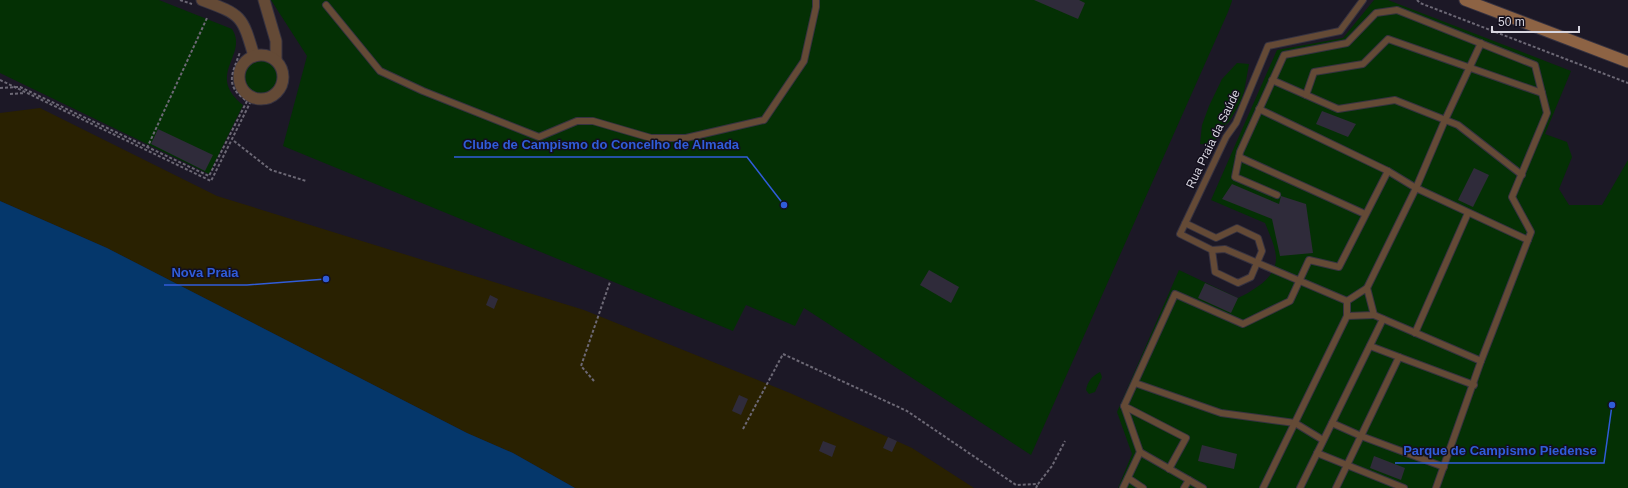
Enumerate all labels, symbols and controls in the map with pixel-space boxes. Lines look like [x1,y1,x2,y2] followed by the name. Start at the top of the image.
[1492,8,1579,34] scale bar
[1498,15,1525,29] text: 50 m
[1183,87,1243,191] street label: Rua Praia da Saúde
[454,132,747,157] callout: Clube de Campismo do Concelho de Almada
[463,137,740,152] text: Clube de Campismo do Concelho de Almada
[164,260,247,285] callout: Nova Praia
[171,265,239,280] text: Nova Praia
[1395,438,1604,463] callout: Parque de Campismo Piedense
[1403,443,1597,458] text: Parque de Campismo Piedense

